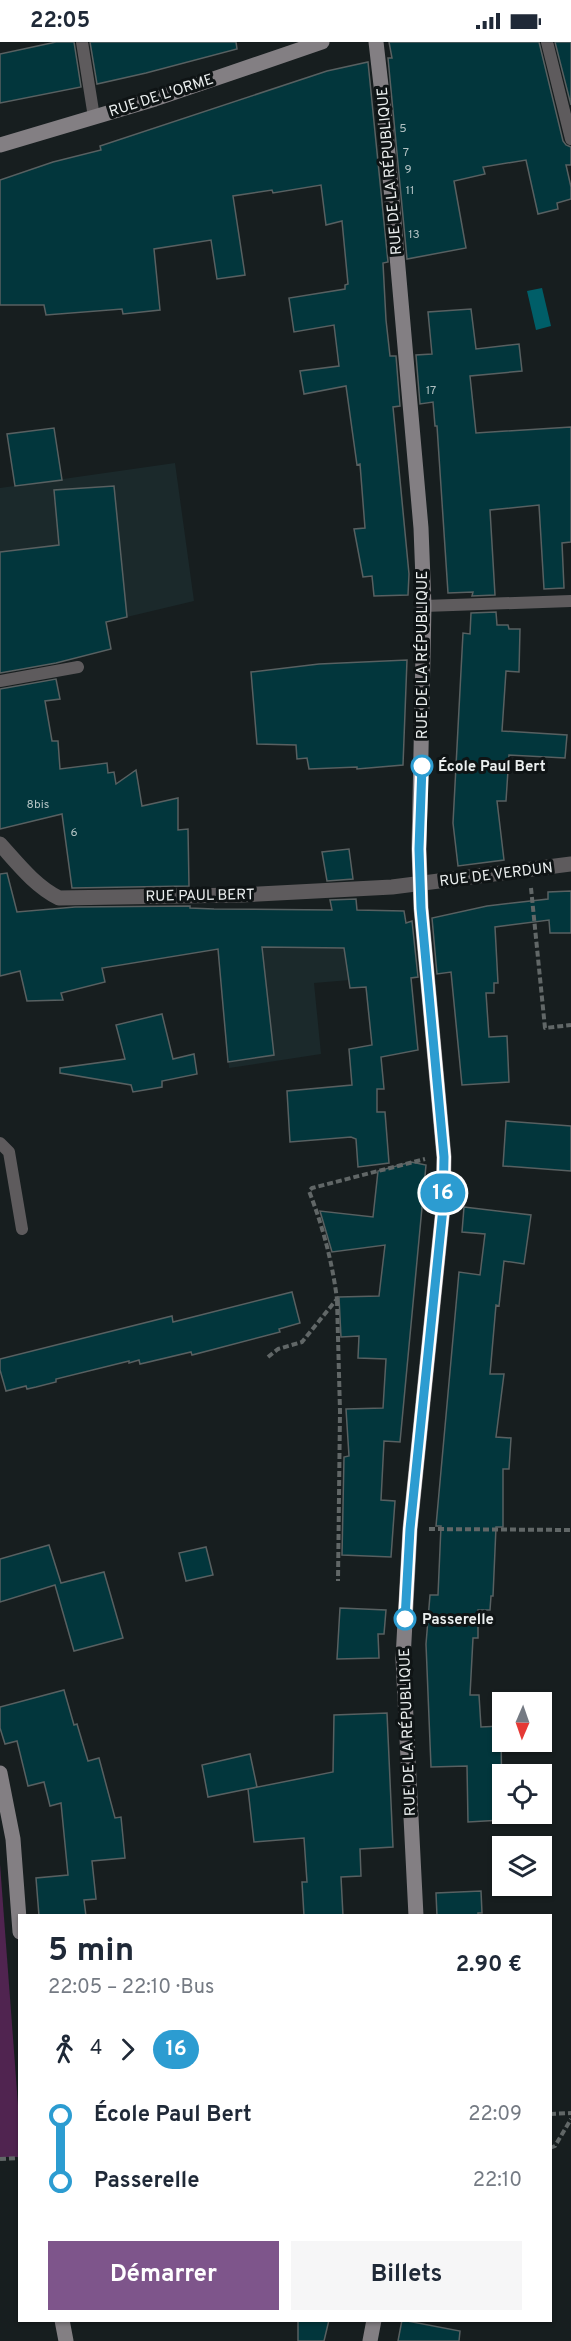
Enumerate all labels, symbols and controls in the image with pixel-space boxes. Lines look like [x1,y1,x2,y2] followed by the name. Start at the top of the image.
[30,8,90,35] text: 22:05
[107,71,216,122] street label: RUE DE L'ORME
[373,86,407,256] street label: RUE DE LA RÉPUBLIQUE
[399,121,407,137] house number: 5
[403,145,409,161] house number: 7
[404,162,412,178] house number: 9
[406,183,414,199] house number: 11
[408,227,420,243] house number: 13
[426,383,436,399] house number: 17
[413,571,433,739] street label: RUE DE LA RÉPUBLIQUE
[411,755,433,777] marker: École Paul Bert
[438,757,546,777] place label: École Paul Bert
[27,797,49,813] house number: 8bis
[70,825,78,841] house number: 6
[438,859,554,892] street label: RUE DE VERDUN
[145,886,255,907] street label: RUE PAUL BERT
[416,1174,470,1212] line badge: 16
[432,1180,454,1207] text: 16
[394,1608,416,1630] marker: Passerelle
[422,1611,494,1630] place label: Passerelle
[395,1648,421,1816] street label: RUE DE LA RÉPUBLIQUE
[492,1692,552,1752] north arrow
[492,1692,552,1896] map controls
[492,1764,552,1824] button: locate
[492,1836,552,1896] button: layers
[48,1931,134,1973] text: 5 min
[456,1952,522,1979] text: 2.90 €
[48,1975,214,2001] text: 22:05 – 22:10 · Bus
[48,2033,81,2066] icon: walk
[111,2033,144,2066] icon: forward
[90,2036,102,2062] text: 4
[165,2036,187,2063] text: 16
[94,2102,252,2129] text: École Paul Bert
[468,2102,522,2128] text: 22:09
[94,2168,200,2195] text: Passerelle
[473,2168,522,2194] text: 22:10
[48,2241,279,2310] button: Démarrer
[291,2241,522,2310] button: Billets

